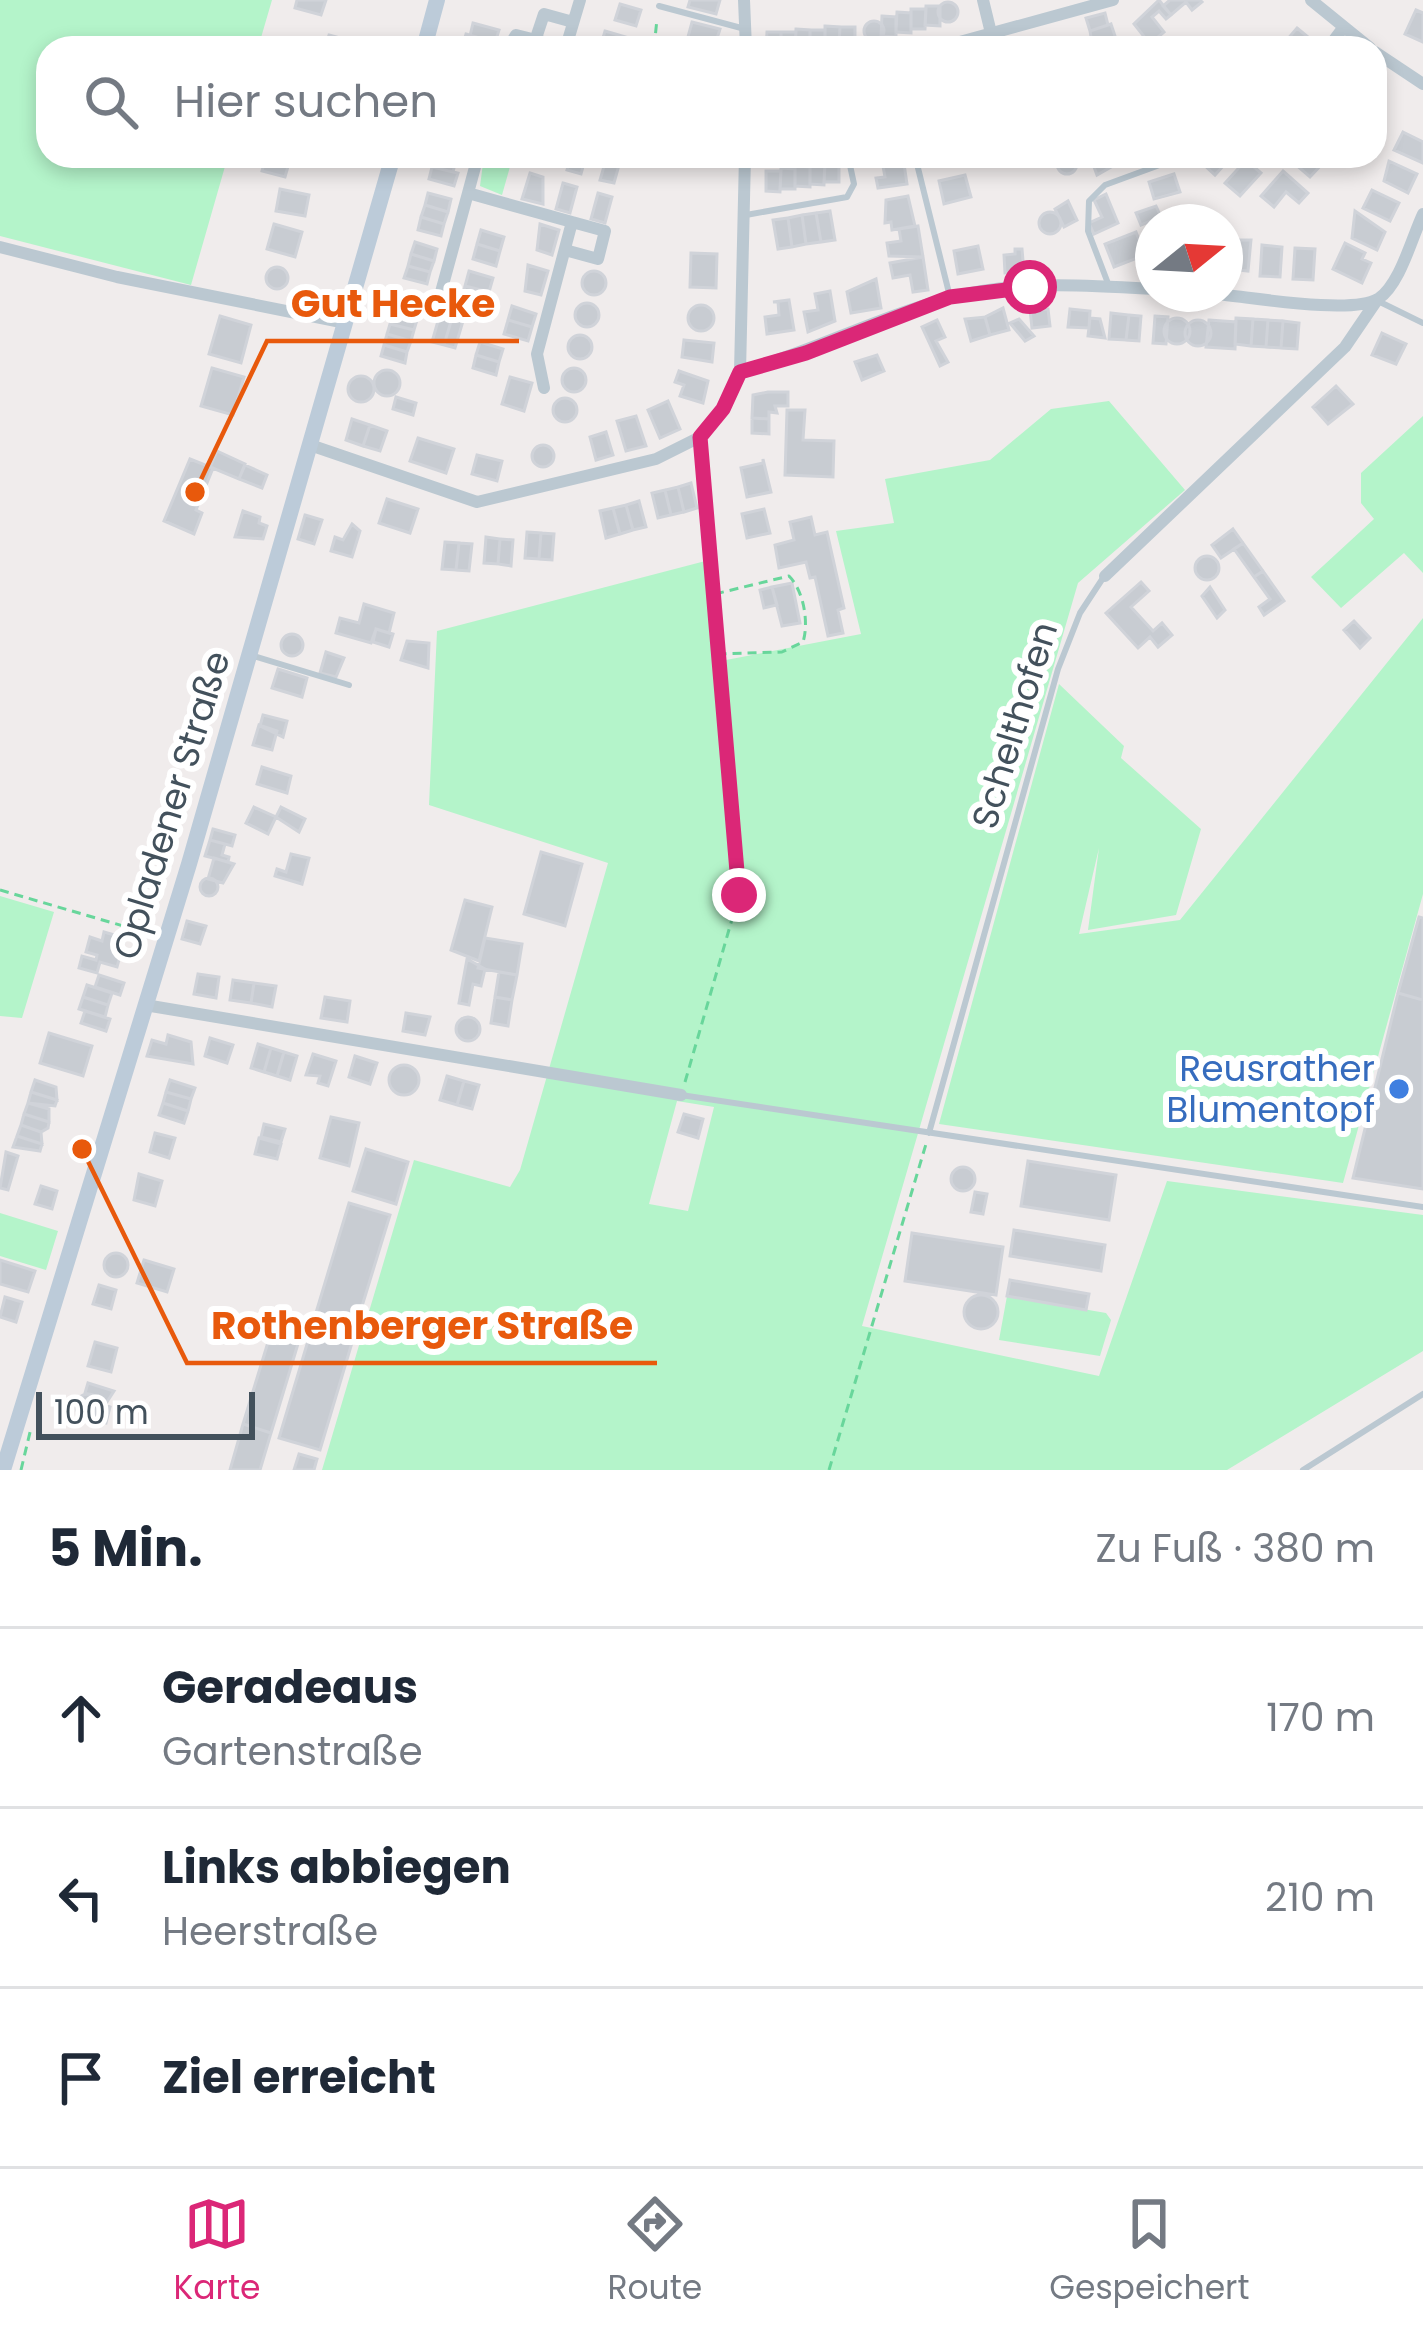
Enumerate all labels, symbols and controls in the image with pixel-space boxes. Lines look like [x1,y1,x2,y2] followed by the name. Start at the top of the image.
[36,36,1387,168] search box
[78,69,144,135] icon: search
[174,70,438,133] text: Hier suchen
[1135,204,1243,312] north arrow
[1003,260,1057,314] route start
[267,266,519,341] callout: Gut Hecke
[291,276,495,331] text: Gut Hecke
[959,616,1070,835] street label: Schelthofen
[100,645,243,965] street label: Opladener Straße
[712,868,766,922] route end
[1166,1043,1375,1135] place label: Reusrather Blumentopf
[1386,1076,1412,1102] marker: Reusrather Blumentopf
[187,1288,657,1363] callout: Rothenberger Straße
[211,1298,633,1353] text: Rothenberger Straße
[36,1386,255,1439] scale bar
[54,1389,149,1436] text: 100 m
[48,1512,203,1584] text: 5 Min.
[1096,1521,1375,1576] text: Zu Fuß · 380 m
[162,1656,418,1719] text: Geradeaus
[48,1685,114,1751] icon: ahead
[1266,1690,1375,1745] text: 170 m
[162,1724,423,1779] text: Gartenstraße
[162,1836,511,1899] text: Links abbiegen
[48,1865,114,1931] icon: left
[1265,1870,1375,1925] text: 210 m
[162,1904,378,1959] text: Heerstraße
[48,2045,114,2111] icon: arrive
[162,2046,436,2109] text: Ziel erreicht
[174,2191,260,2313] tab: Karte
[607,2191,702,2313] tab: Route
[1049,2191,1249,2313] tab: Gespeichert

